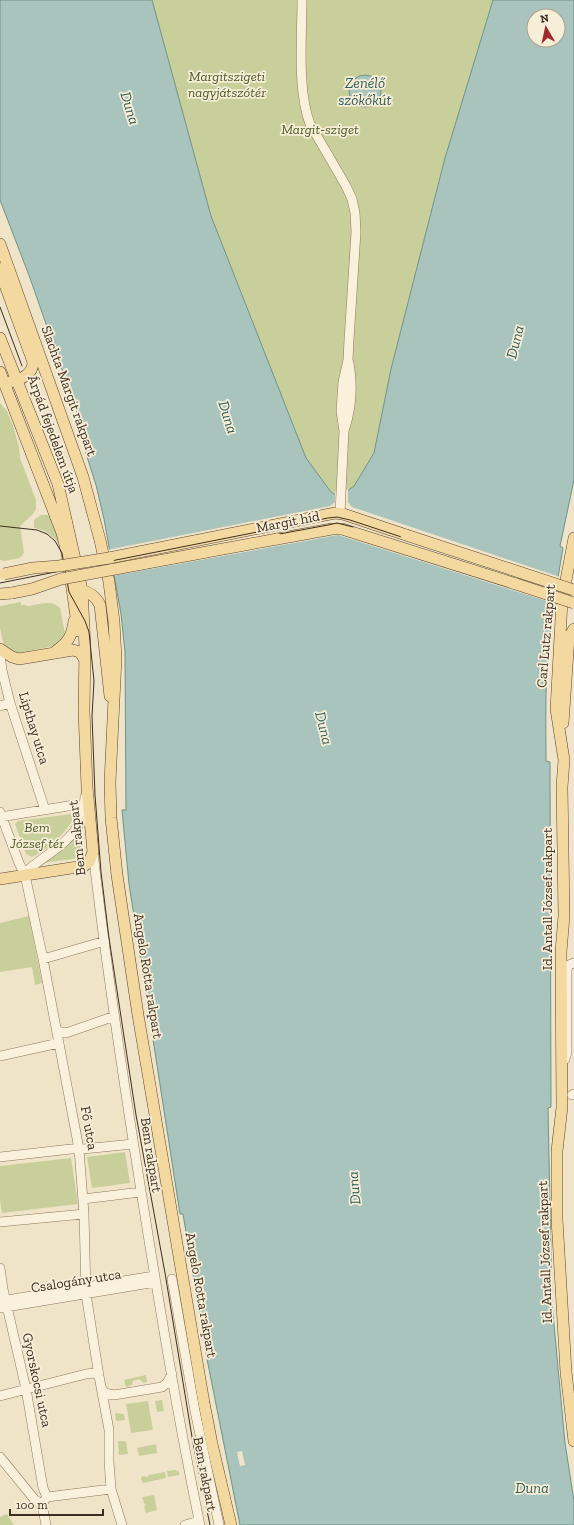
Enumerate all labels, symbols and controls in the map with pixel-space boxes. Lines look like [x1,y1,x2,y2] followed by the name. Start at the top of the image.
[526,8,566,48] north arrow
[539,11,550,26] text: N
[188,68,266,101] park label: Margitszigeti nagyjátszótér
[338,74,392,109] water label: Zenélő szökőkút
[116,89,144,127] water label: Duna
[281,121,359,138] park label: Margit-sziget
[37,323,101,459] street label: Slachta Margit rakpart
[502,324,528,360] water label: Duna
[24,373,82,496] street label: Árpád fejedelem útja
[214,398,242,436] water label: Duna
[255,507,321,536] street label: Margit híd
[533,583,559,689] street label: Carl Lutz rakpart
[15,690,53,767] street label: Lipthay utca
[311,710,337,746] water label: Duna
[65,799,89,877] street label: Bem rakpart
[9,819,64,852] park label: Bem József tér
[539,827,556,970] street label: Id. Antall József rakpart
[130,912,166,1041] street label: Angelo Rotta rakpart
[77,1105,101,1151] street label: Fő utca
[137,1116,165,1195] street label: Bem rakpart
[344,1171,364,1205] water label: Duna
[534,1180,556,1324] street label: Id. Antall József rakpart
[182,1231,221,1360] street label: Angelo Rotta rakpart
[30,1265,123,1297] street label: Csalogány utca
[19,1331,55,1429] street label: Gyorskocsi utca
[189,1435,221,1514] street label: Bem rakpart
[515,1479,549,1497] water label: Duna
[10,1491,103,1517] scale bar
[16,1498,48,1512] text: 100 m

